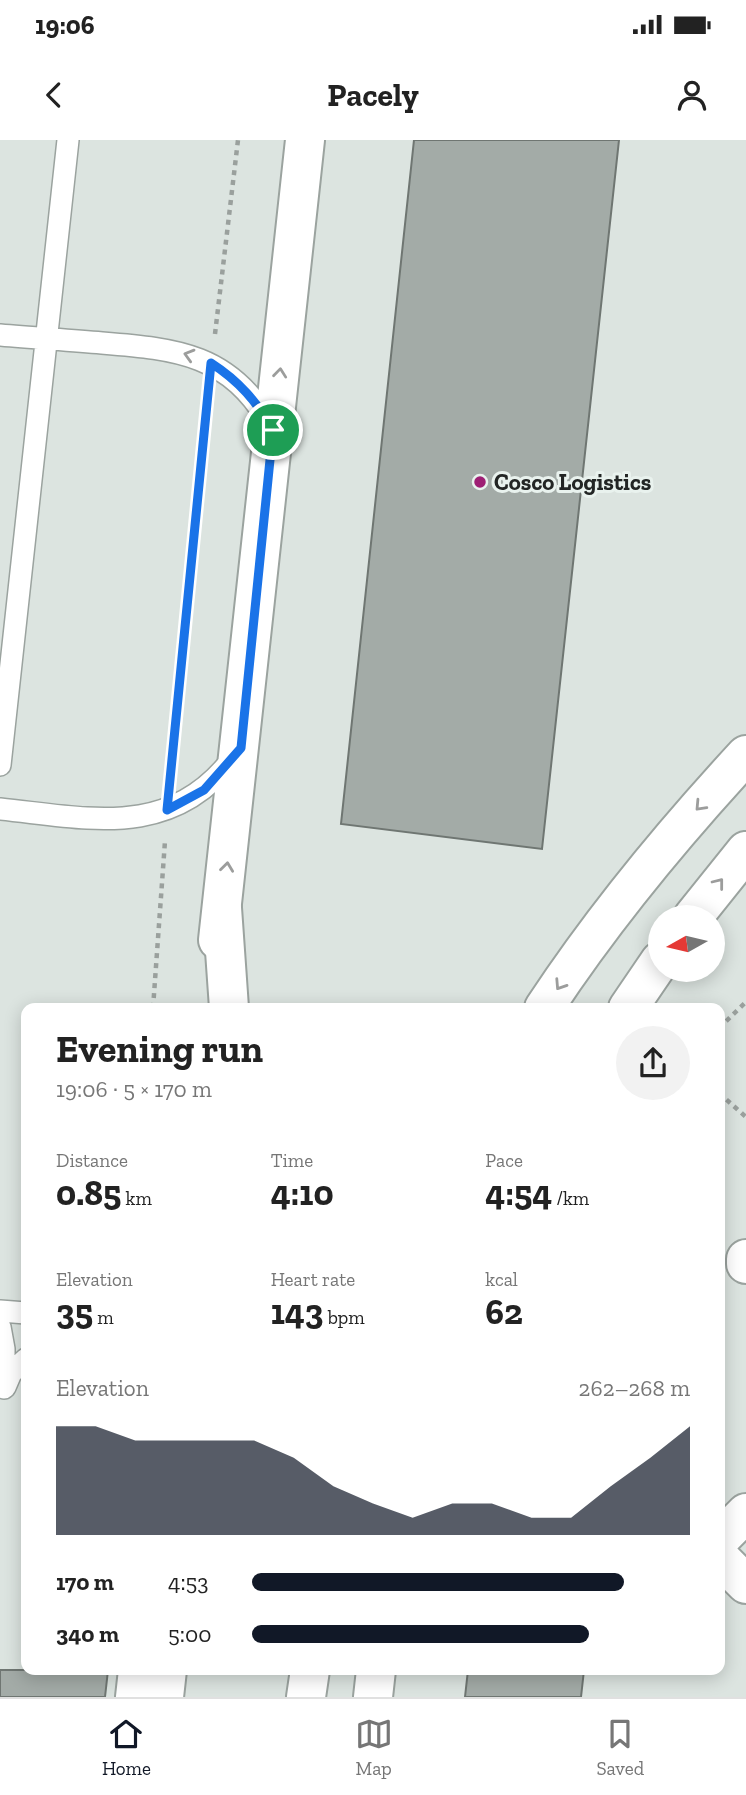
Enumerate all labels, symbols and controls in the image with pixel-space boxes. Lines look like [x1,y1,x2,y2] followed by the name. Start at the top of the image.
[35,9,95,41] text: 19:06
[35,76,73,114] icon: back
[327,76,419,114] text: Pacely
[673,76,711,114] icon: person
[183,349,195,363] one-way arrow
[272,367,287,379] one-way arrow
[243,400,303,460] pin
[254,411,292,449] icon: arrive
[494,468,651,496] place label: Cosco Logistics
[472,474,488,490] marker: Cosco Logistics
[696,798,708,811] one-way arrow
[219,861,234,873] one-way arrow
[710,879,723,891] one-way arrow
[648,905,724,982] north arrow
[648,905,725,982] map controls
[555,977,568,990] one-way arrow
[56,1026,263,1072] text: Evening run
[616,1026,690,1100] button: share
[56,1075,212,1103] text: 19:06 · 5 × 170 m
[56,1149,128,1172] text: Distance
[271,1149,313,1172] text: Time
[485,1149,523,1172] text: Pace
[56,1172,121,1214] text: 0.85
[271,1172,334,1214] text: 4:10
[485,1172,552,1214] text: 4:54
[121,1187,152,1210] text: km
[552,1187,589,1210] text: /km
[56,1268,133,1291] text: Elevation
[271,1268,355,1291] text: Heart rate
[485,1268,518,1291] text: kcal
[56,1291,93,1333] text: 35
[271,1291,323,1333] text: 143
[485,1291,523,1333] text: 62
[93,1306,114,1329] text: m
[323,1306,365,1329] text: bpm
[56,1374,149,1402] text: Elevation
[579,1374,690,1402] text: 262–268 m
[56,1568,114,1596] text: 170 m
[168,1568,209,1596] text: 4:53
[56,1620,119,1648] text: 340 m
[168,1620,211,1648] text: 5:00
[102,1715,151,1780] tab: Home
[355,1715,393,1780] tab: Map
[596,1715,644,1780] tab: Saved

